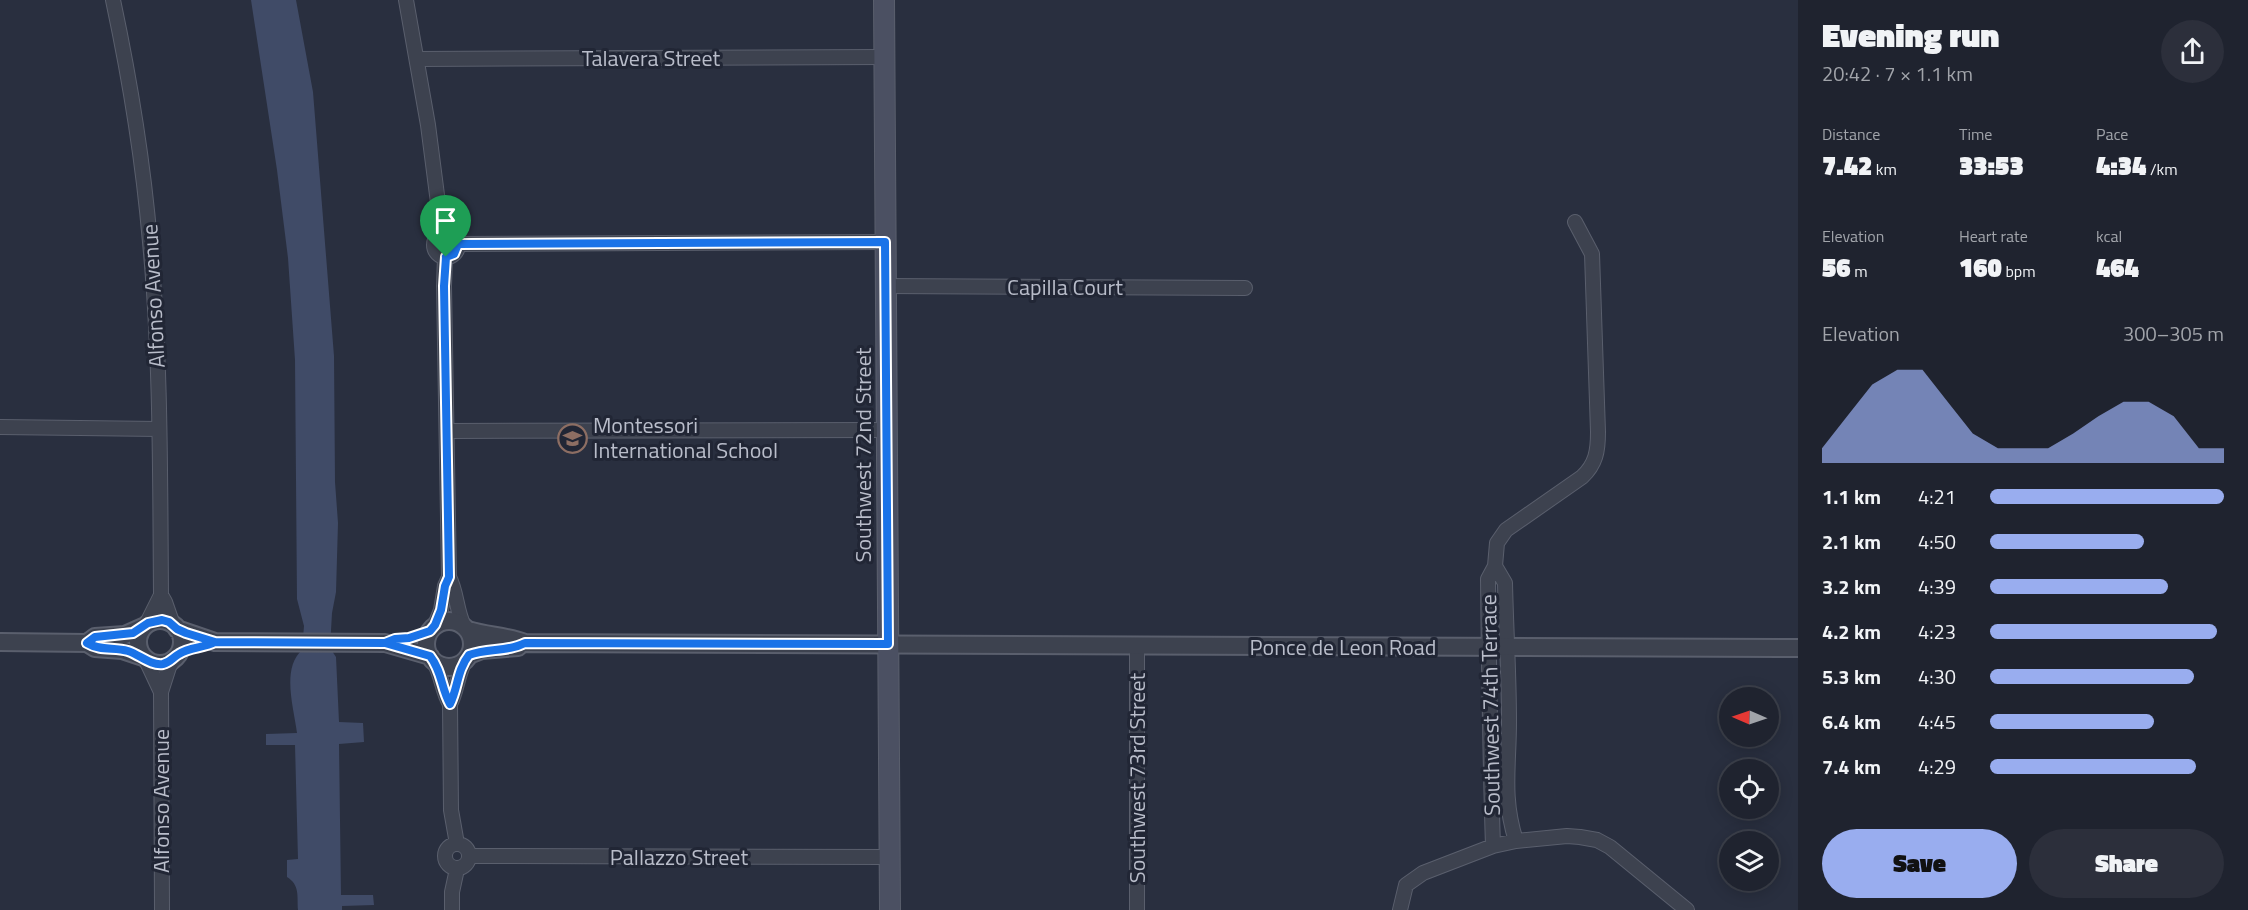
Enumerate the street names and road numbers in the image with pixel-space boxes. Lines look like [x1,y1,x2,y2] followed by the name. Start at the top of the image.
[582,41,720,75] street label: Talavera Street
[132,223,174,369] street label: Alfonso Avenue
[1007,270,1123,304] street label: Capilla Court
[846,347,880,562] street label: Southwest 72nd Street
[1471,594,1509,816] street label: Southwest 74th Terrace
[1250,630,1436,664] street label: Ponce de Leon Road
[1120,673,1154,883] street label: Southwest 73rd Street
[144,729,178,873] street label: Alfonso Avenue
[610,840,748,874] street label: Pallazzo Street

